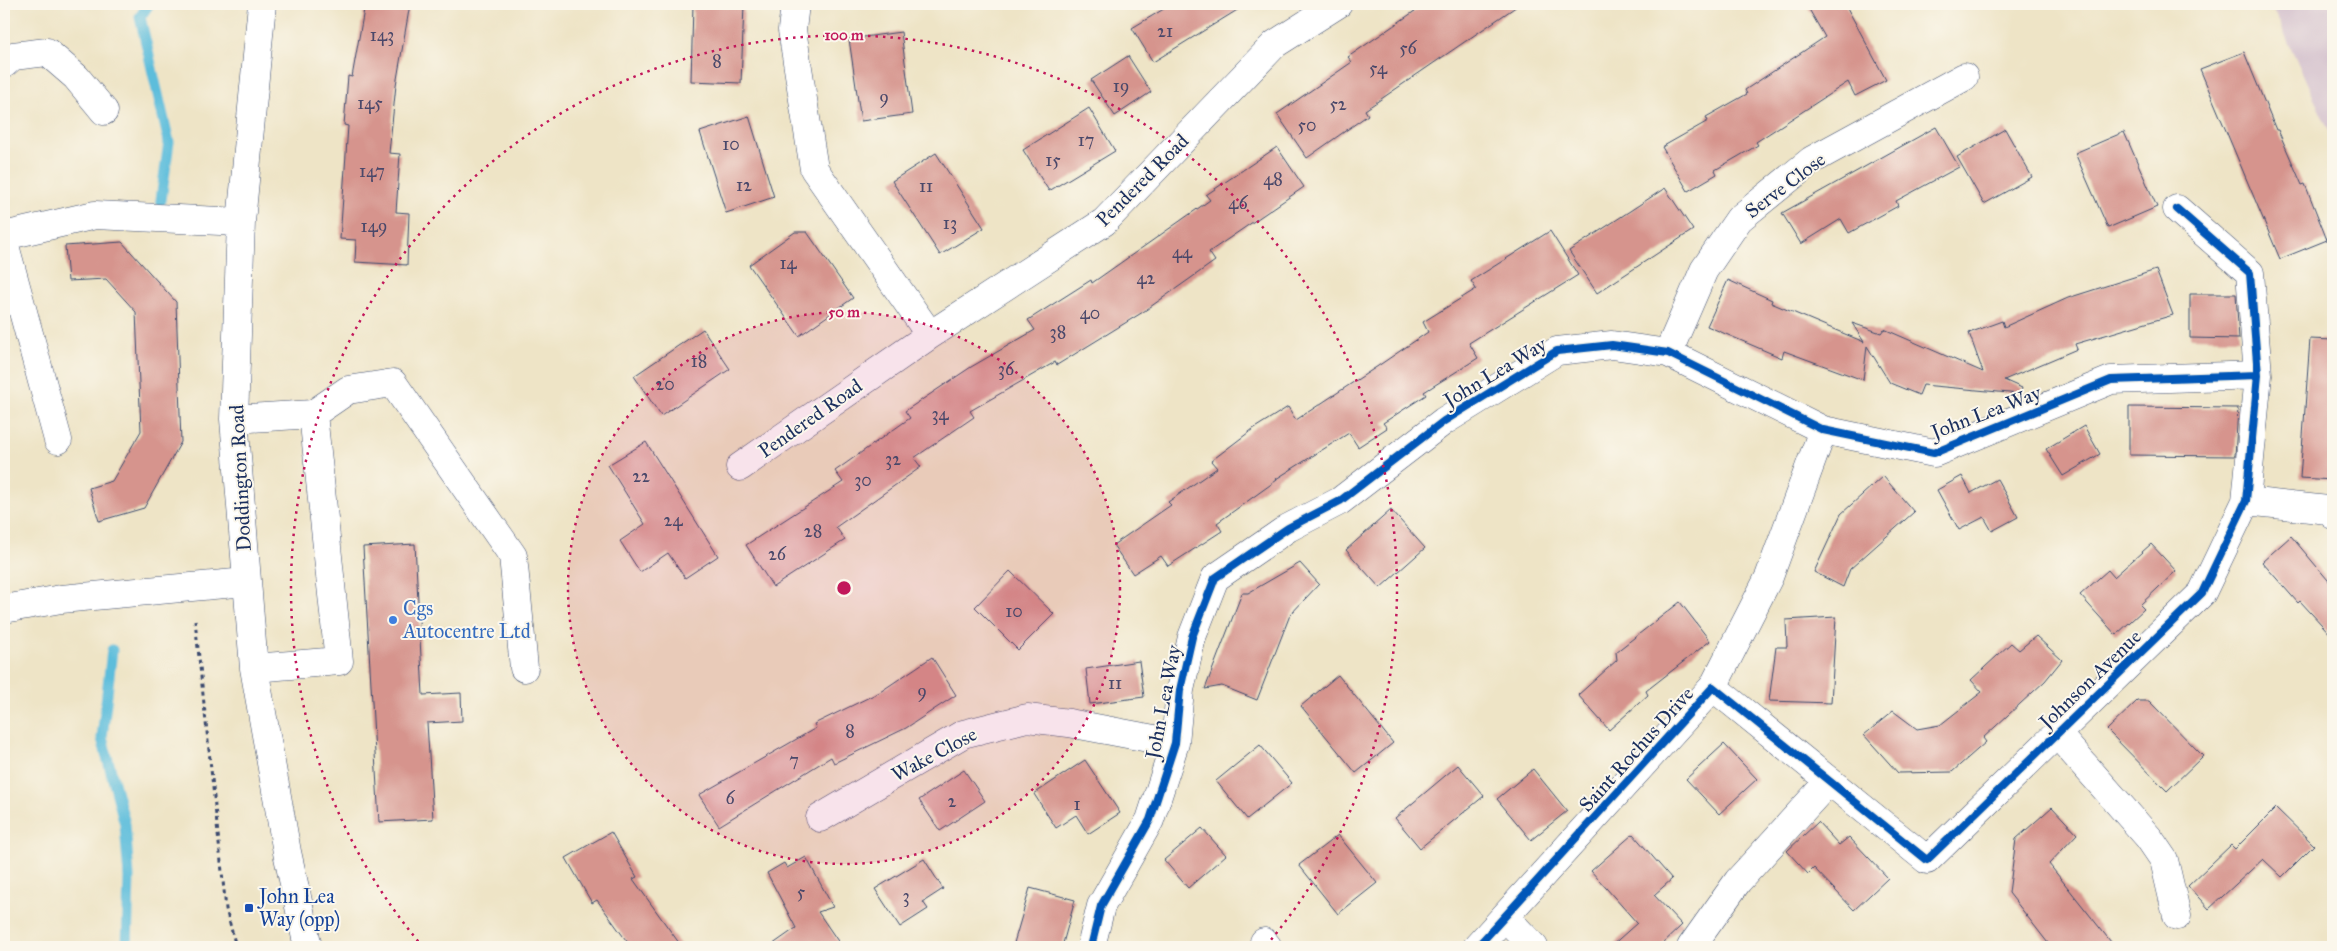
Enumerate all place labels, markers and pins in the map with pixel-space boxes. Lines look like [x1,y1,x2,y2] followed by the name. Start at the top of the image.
[835,579,853,597] centre of rings
[402,596,531,643] place label: Cgs Autocentre Ltd
[387,614,399,626] marker: Cgs Autocentre Ltd
[257,884,340,932] place label: John Lea Way (opp)
[243,902,255,914] marker: John Lea Way (opp)

